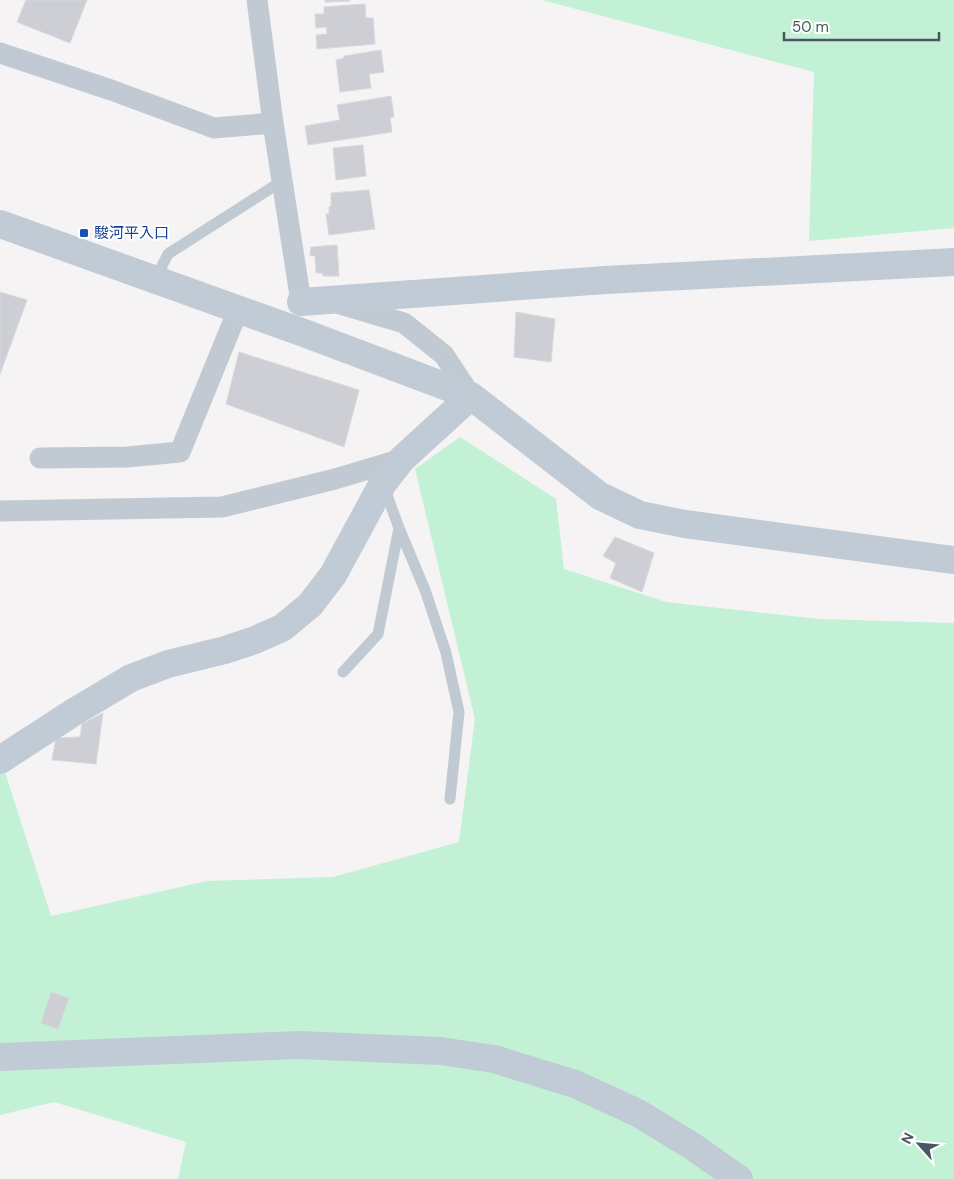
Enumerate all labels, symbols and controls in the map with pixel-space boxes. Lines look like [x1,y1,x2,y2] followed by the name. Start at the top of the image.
[784,10,939,42] scale bar
[792,17,829,37] text: 50 m
[94,223,169,243] place label: 駿河平入口
[78,227,90,239] marker: 駿河平入口
[894,1119,944,1169] north arrow
[897,1129,918,1147] text: N

